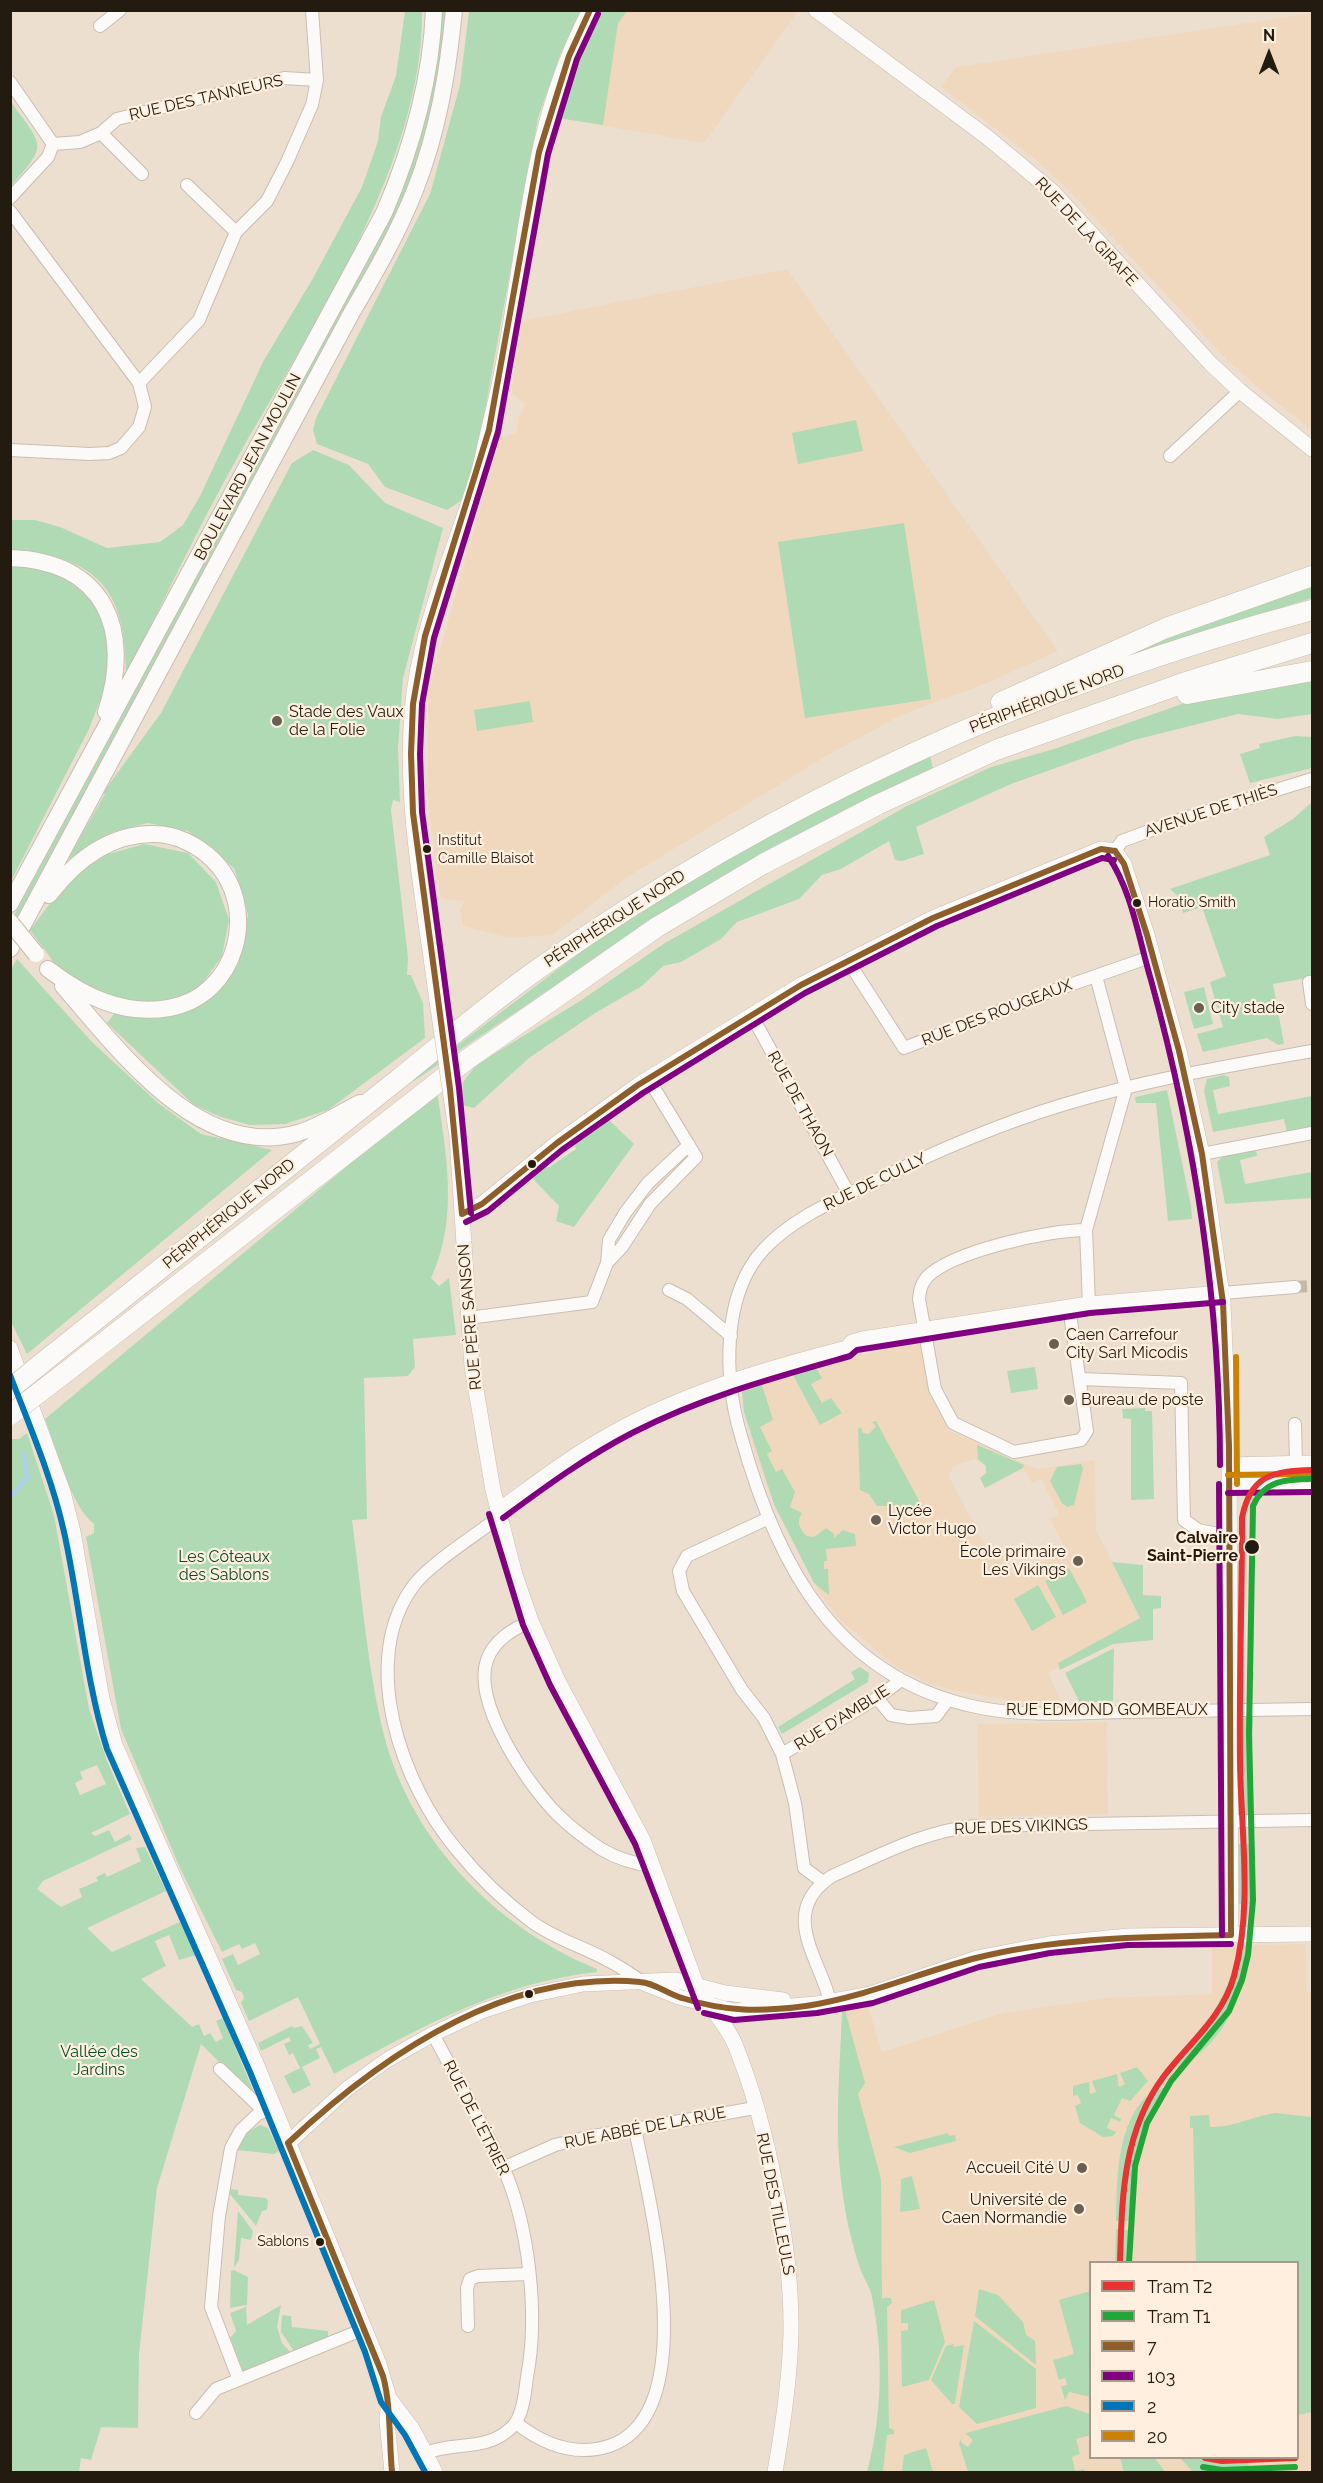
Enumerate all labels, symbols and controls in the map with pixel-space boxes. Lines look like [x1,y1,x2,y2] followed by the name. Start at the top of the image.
[1239,24,1299,84] north arrow
[1263,26,1275,45] text: N
[127,71,285,125] street label: RUE DES TANNEURS
[1031,174,1141,290] street label: RUE DE LA GIRAFE
[190,370,306,564] street label: BOULEVARD JEAN MOULIN
[967,661,1127,737] street label: PÉRIPHÉRIQUE NORD
[289,702,404,740] place label: Stade des Vaux de la Folie
[270,714,284,728] marker: Stade des Vaux de la Folie
[1142,780,1280,842] street label: AVENUE DE THIÈS
[438,833,534,866] place label: Institut Camille Blaisot
[421,843,433,855] marker: Institut Camille Blaisot
[541,866,689,972] street label: PÉRIPHÉRIQUE NORD
[1148,895,1236,911] place label: Horatio Smith
[1131,897,1143,909] marker: Horatio Smith
[919,975,1075,1051] street label: RUE DES ROUGEAUX
[1211,998,1285,1018] place label: City stade
[1192,1001,1206,1015] marker: City stade
[763,1048,837,1160] street label: RUE DE THAON
[820,1149,930,1215] street label: RUE DE CULLY
[159,1155,299,1273] street label: PÉRIPHÉRIQUE NORD
[526,1158,538,1170] unlabelled marker
[454,1243,486,1391] street label: RUE PÈRE SANSON
[1066,1325,1188,1363] place label: Caen Carrefour City Sarl Micodis
[1047,1337,1061,1351] marker: Caen Carrefour City Sarl Micodis
[1081,1390,1203,1410] place label: Bureau de poste
[1062,1393,1076,1407] marker: Bureau de poste
[888,1501,976,1539] place label: Lycée Victor Hugo
[869,1513,883,1527] marker: Lycée Victor Hugo
[1147,1528,1238,1566] place label: Calvaire Saint-Pierre
[1243,1538,1261,1556] marker: Calvaire Saint-Pierre
[960,1542,1066,1580] place label: École primaire Les Vikings
[178,1547,270,1585] park label: Les Côteaux des Sablons
[1071,1554,1085,1568] marker: École primaire Les Vikings
[791,1681,893,1755] street label: RUE D'AMBLIE
[1006,1700,1208,1720] street label: RUE EDMOND GOMBEAUX
[954,1815,1088,1839] street label: RUE DES VIKINGS
[523,1988,535,2000] unlabelled marker
[60,2042,138,2080] park label: Vallée des Jardins
[439,2057,513,2179] street label: RUE DE L'ÉTRIER
[563,2103,727,2153] street label: RUE ABBÉ DE LA RUE
[752,2131,798,2277] street label: RUE DES TILLEULS
[966,2158,1070,2178] place label: Accueil Cité U
[1075,2161,1089,2175] marker: Accueil Cité U
[942,2190,1067,2228] place label: Université de Caen Normandie
[1072,2202,1086,2216] marker: Université de Caen Normandie
[257,2234,309,2250] place label: Sablons
[314,2236,326,2248] marker: Sablons
[1089,2261,1299,2459] legend
[1147,2276,1212,2297] text: Tram T2
[1147,2306,1211,2327] text: Tram T1
[1147,2336,1157,2357] text: 7
[1147,2366,1175,2387] text: 103
[1147,2396,1156,2417] text: 2
[1147,2426,1167,2447] text: 20

